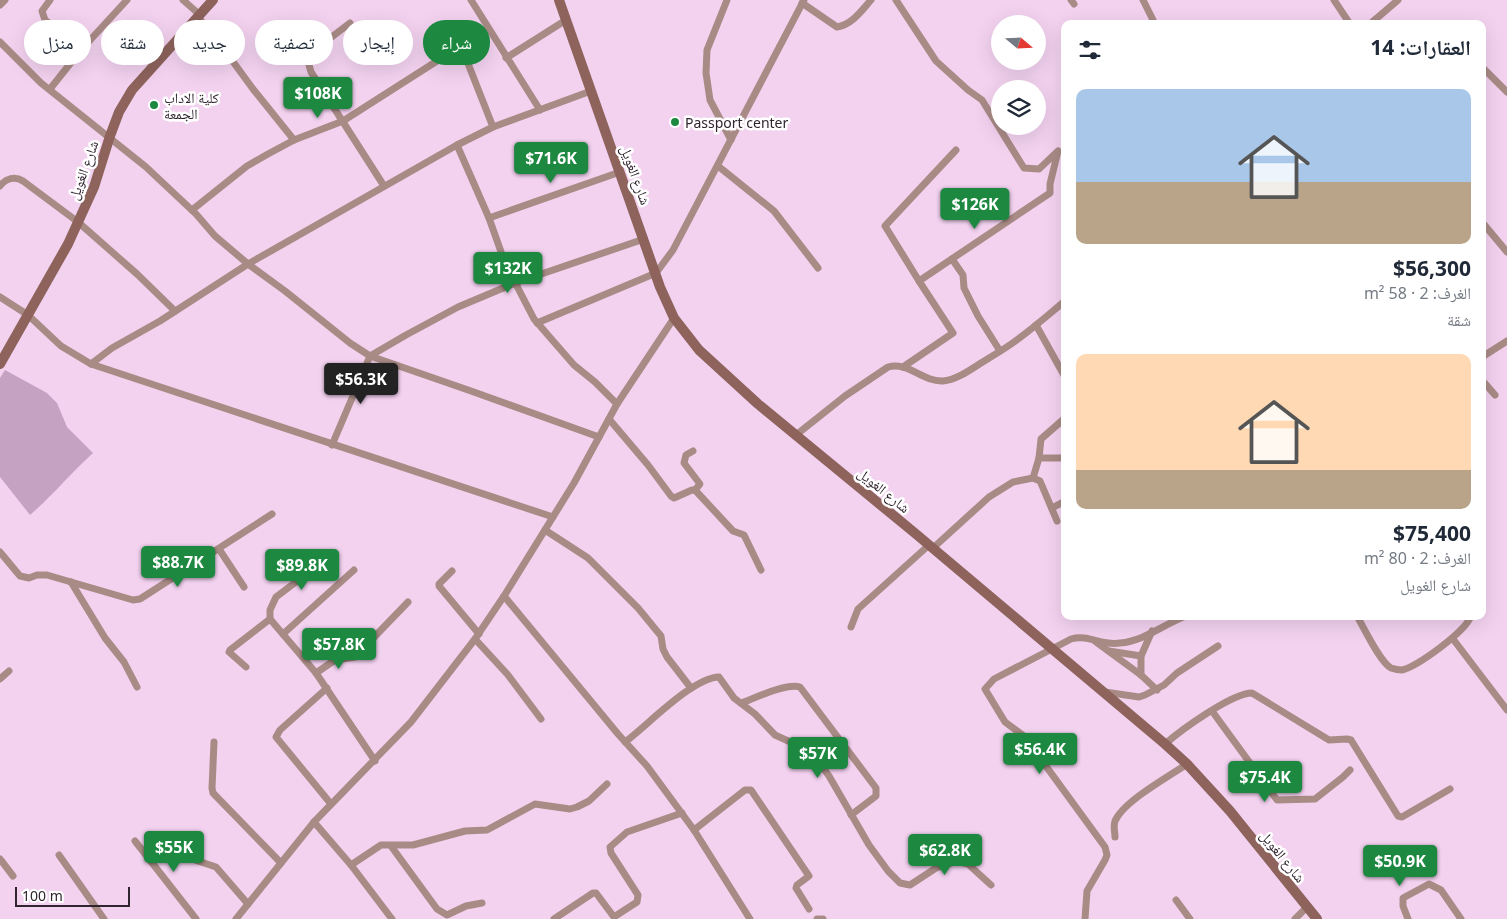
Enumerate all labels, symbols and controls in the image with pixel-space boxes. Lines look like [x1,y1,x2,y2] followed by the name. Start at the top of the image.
[991,15,1046,70] north arrow
[991,15,1046,135] map controls
[24,20,91,65] chip: منزل
[101,20,164,65] chip: شقة
[174,20,245,65] chip: جديد
[255,20,333,65] chip: تصفية
[343,20,413,65] chip: إيجار
[423,20,490,65] chip: شراء
[1370,33,1471,61] text: العقارات: 14
[1076,36,1104,64] icon: filters
[283,76,353,119] pin: $108K
[991,80,1046,135] button: layers
[294,82,342,104] text: $108K
[164,88,219,123] place label: كلية اﻻداب الجمعة
[148,99,160,111] marker: كلية اﻻداب الجمعة
[685,113,789,132] place label: Passport center
[669,116,681,128] marker: Passport center
[1229,122,1319,212] icon: home
[63,138,103,203] street label: شارع الغويل
[510,142,592,184] pin: $71.6K
[616,143,656,208] street label: شارع الغويل
[525,147,577,169] text: $71.6K
[940,188,1010,230] pin: $126K
[951,193,999,215] text: $126K
[473,252,543,294] pin: $132K
[1393,254,1471,282] text: $56,300
[484,257,532,279] text: $132K
[1364,282,1471,304] text: الغرف: 2 · 58 m²
[1447,309,1471,331] text: شقة
[320,362,402,405] pin: $56.3K
[335,368,387,390] text: $56.3K
[1229,387,1319,477] icon: home
[853,463,914,518] street label: شارع الغويل
[1393,519,1471,547] text: $75,400
[137,546,219,588] pin: $88.7K
[1364,547,1471,569] text: الغرف: 2 · 80 m²
[261,548,343,591] pin: $89.8K
[152,551,204,573] text: $88.7K
[276,554,328,576] text: $89.8K
[1400,574,1471,596] text: شارع الغويل
[298,628,380,670] pin: $57.8K
[313,633,365,655] text: $57.8K
[999,732,1081,775] pin: $56.4K
[788,736,848,779] pin: $57K
[1014,738,1066,760] text: $56.4K
[799,742,837,764] text: $57K
[1224,760,1306,803] pin: $75.4K
[1239,766,1291,788] text: $75.4K
[1255,826,1310,887] street label: شارع الغويل
[144,830,204,873] pin: $55K
[904,834,986,876] pin: $62.8K
[155,836,193,858] text: $55K
[919,839,971,861] text: $62.8K
[1359,844,1441,887] pin: $50.9K
[1374,850,1426,872] text: $50.9K
[15,884,130,907] scale bar
[22,886,63,905] text: 100 m

